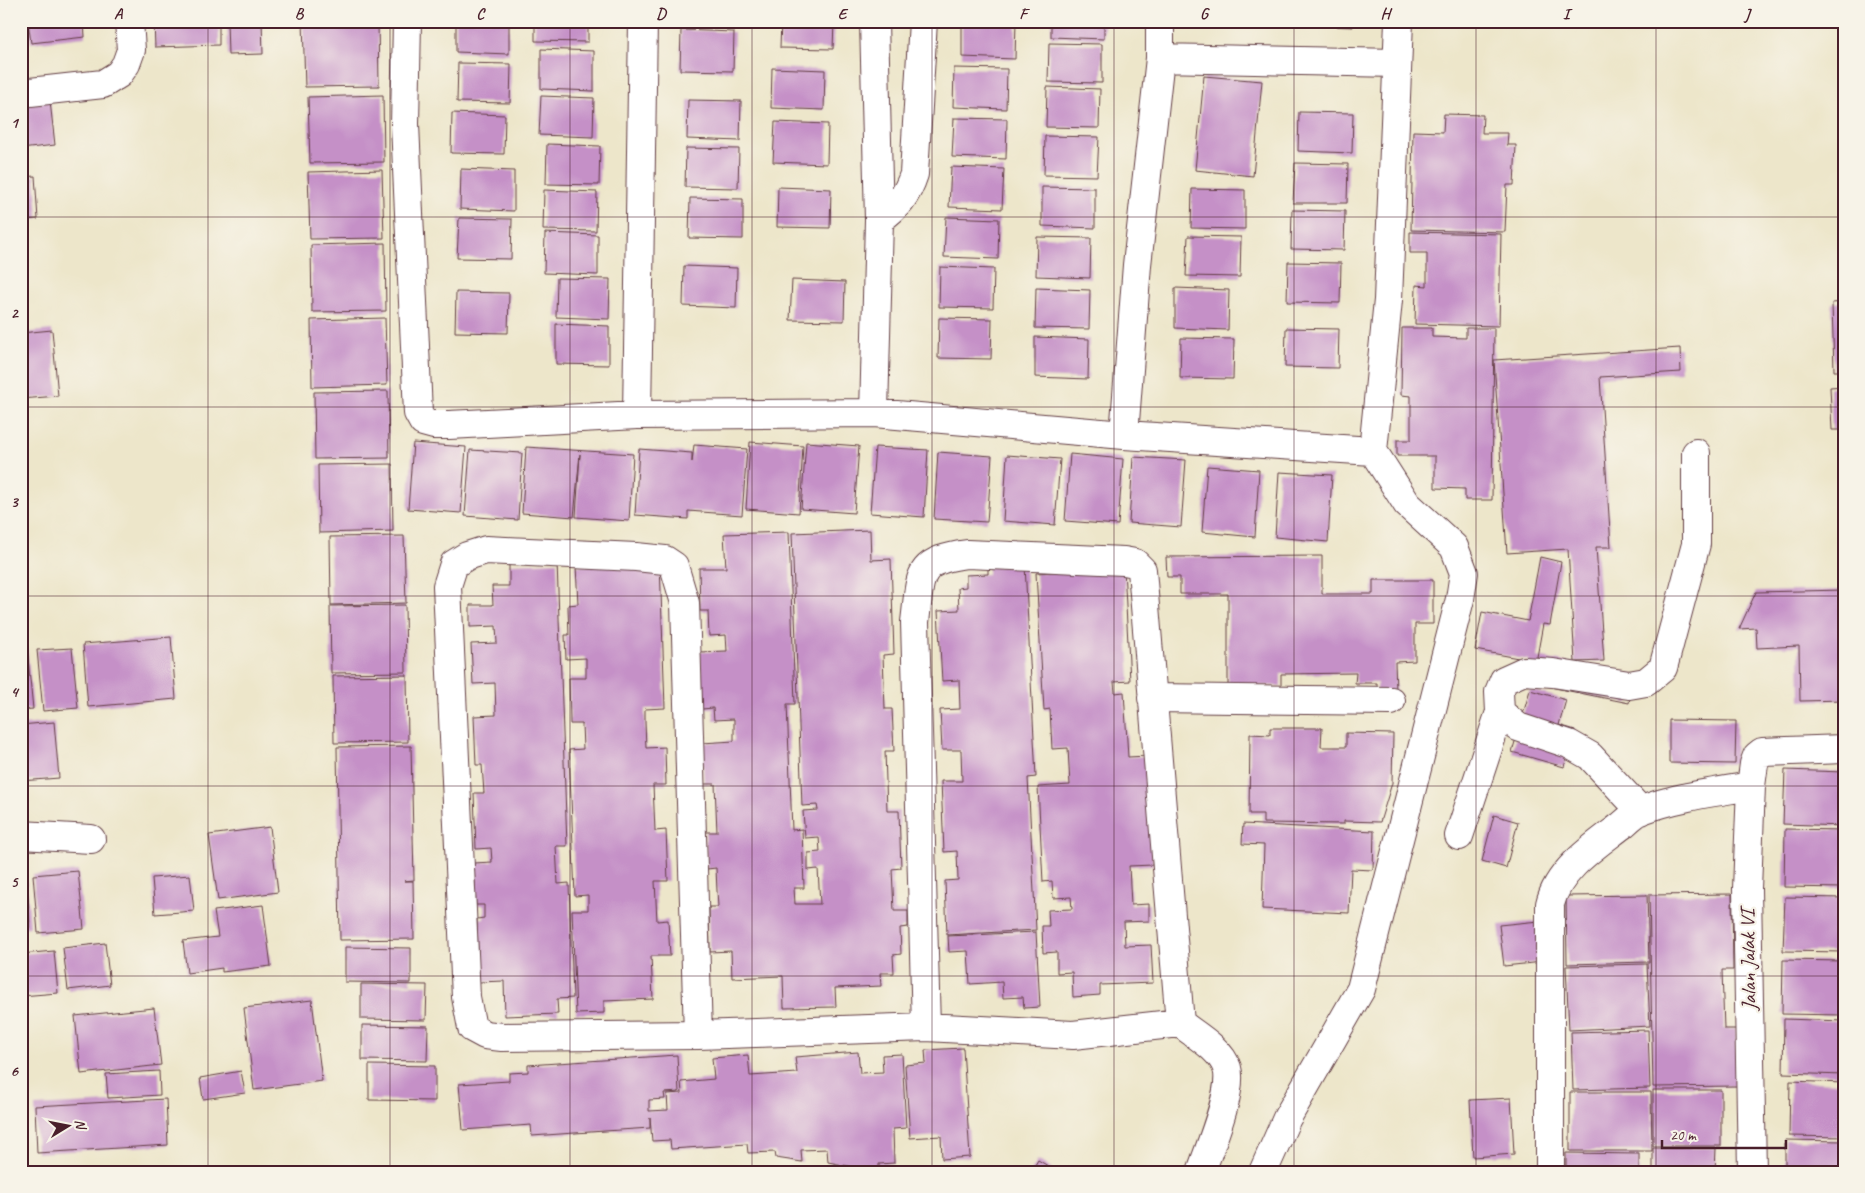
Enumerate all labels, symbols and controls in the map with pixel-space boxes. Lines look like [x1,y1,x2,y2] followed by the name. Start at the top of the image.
[114,4,124,24] text: A
[295,4,305,24] text: B
[476,4,486,24] text: C
[656,4,667,24] text: D
[838,4,849,24] text: E
[1019,4,1030,24] text: F
[1200,4,1210,24] text: G
[1380,4,1392,24] text: H
[1563,4,1573,24] text: I
[1743,4,1752,24] text: J
[10,113,19,133] text: 1
[10,303,19,323] text: 2
[10,492,19,512] text: 3
[10,682,19,702] text: 4
[11,872,20,892] text: 5
[1734,905,1762,1012] street label: Jalan Jalak VI
[10,1061,19,1081] text: 6
[42,1100,92,1150] north arrow
[71,1118,90,1132] text: N
[1662,1118,1786,1150] scale bar
[1670,1126,1697,1145] text: 20 m

